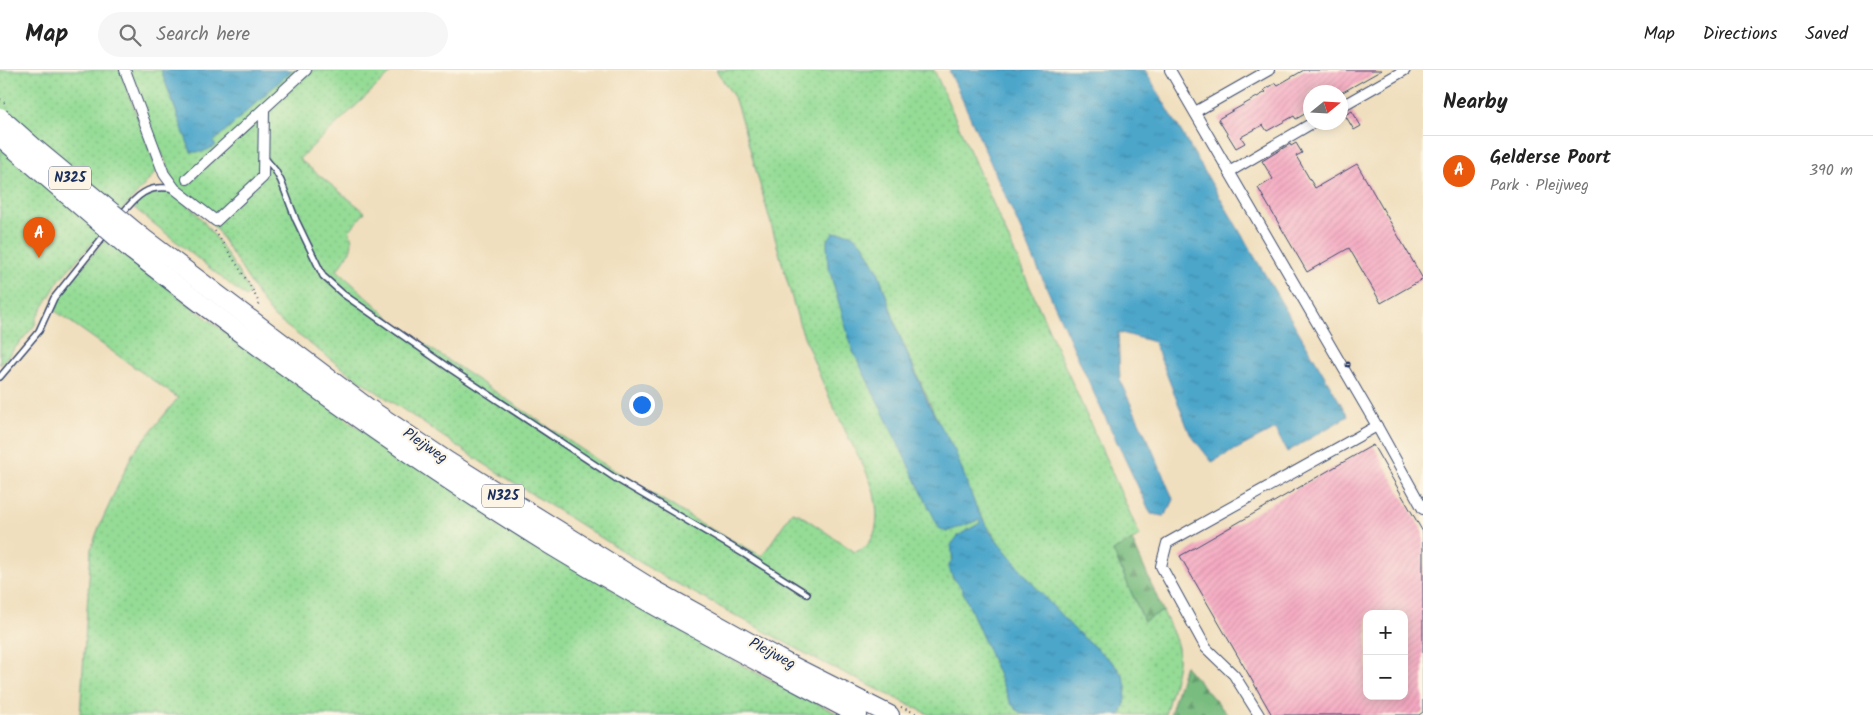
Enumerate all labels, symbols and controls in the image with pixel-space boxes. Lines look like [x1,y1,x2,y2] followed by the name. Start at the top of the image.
[98,12,448,57] search box
[25,15,68,54] text: Map
[156,20,250,50] text: Search here
[1643,20,1675,49] text: Map
[1703,20,1777,49] text: Directions
[1805,20,1848,49] text: Saved
[116,21,144,49] icon: search
[1303,85,1348,130] north arrow
[1443,86,1508,119] text: Nearby
[1490,143,1611,173] text: Gelderse Poort
[1454,158,1464,183] text: A
[1809,158,1853,183] text: 390 m
[49,166,91,190] road number: N325
[1490,173,1589,198] text: Park · Pleijweg
[23,217,55,258] pin: A
[629,392,655,418] your location
[398,422,452,470] street label: Pleijweg
[482,484,524,508] road number: N325
[1363,610,1408,700] map controls
[1363,610,1408,655] button: +
[744,632,800,676] street label: Pleijweg
[1363,655,1408,700] button: −

